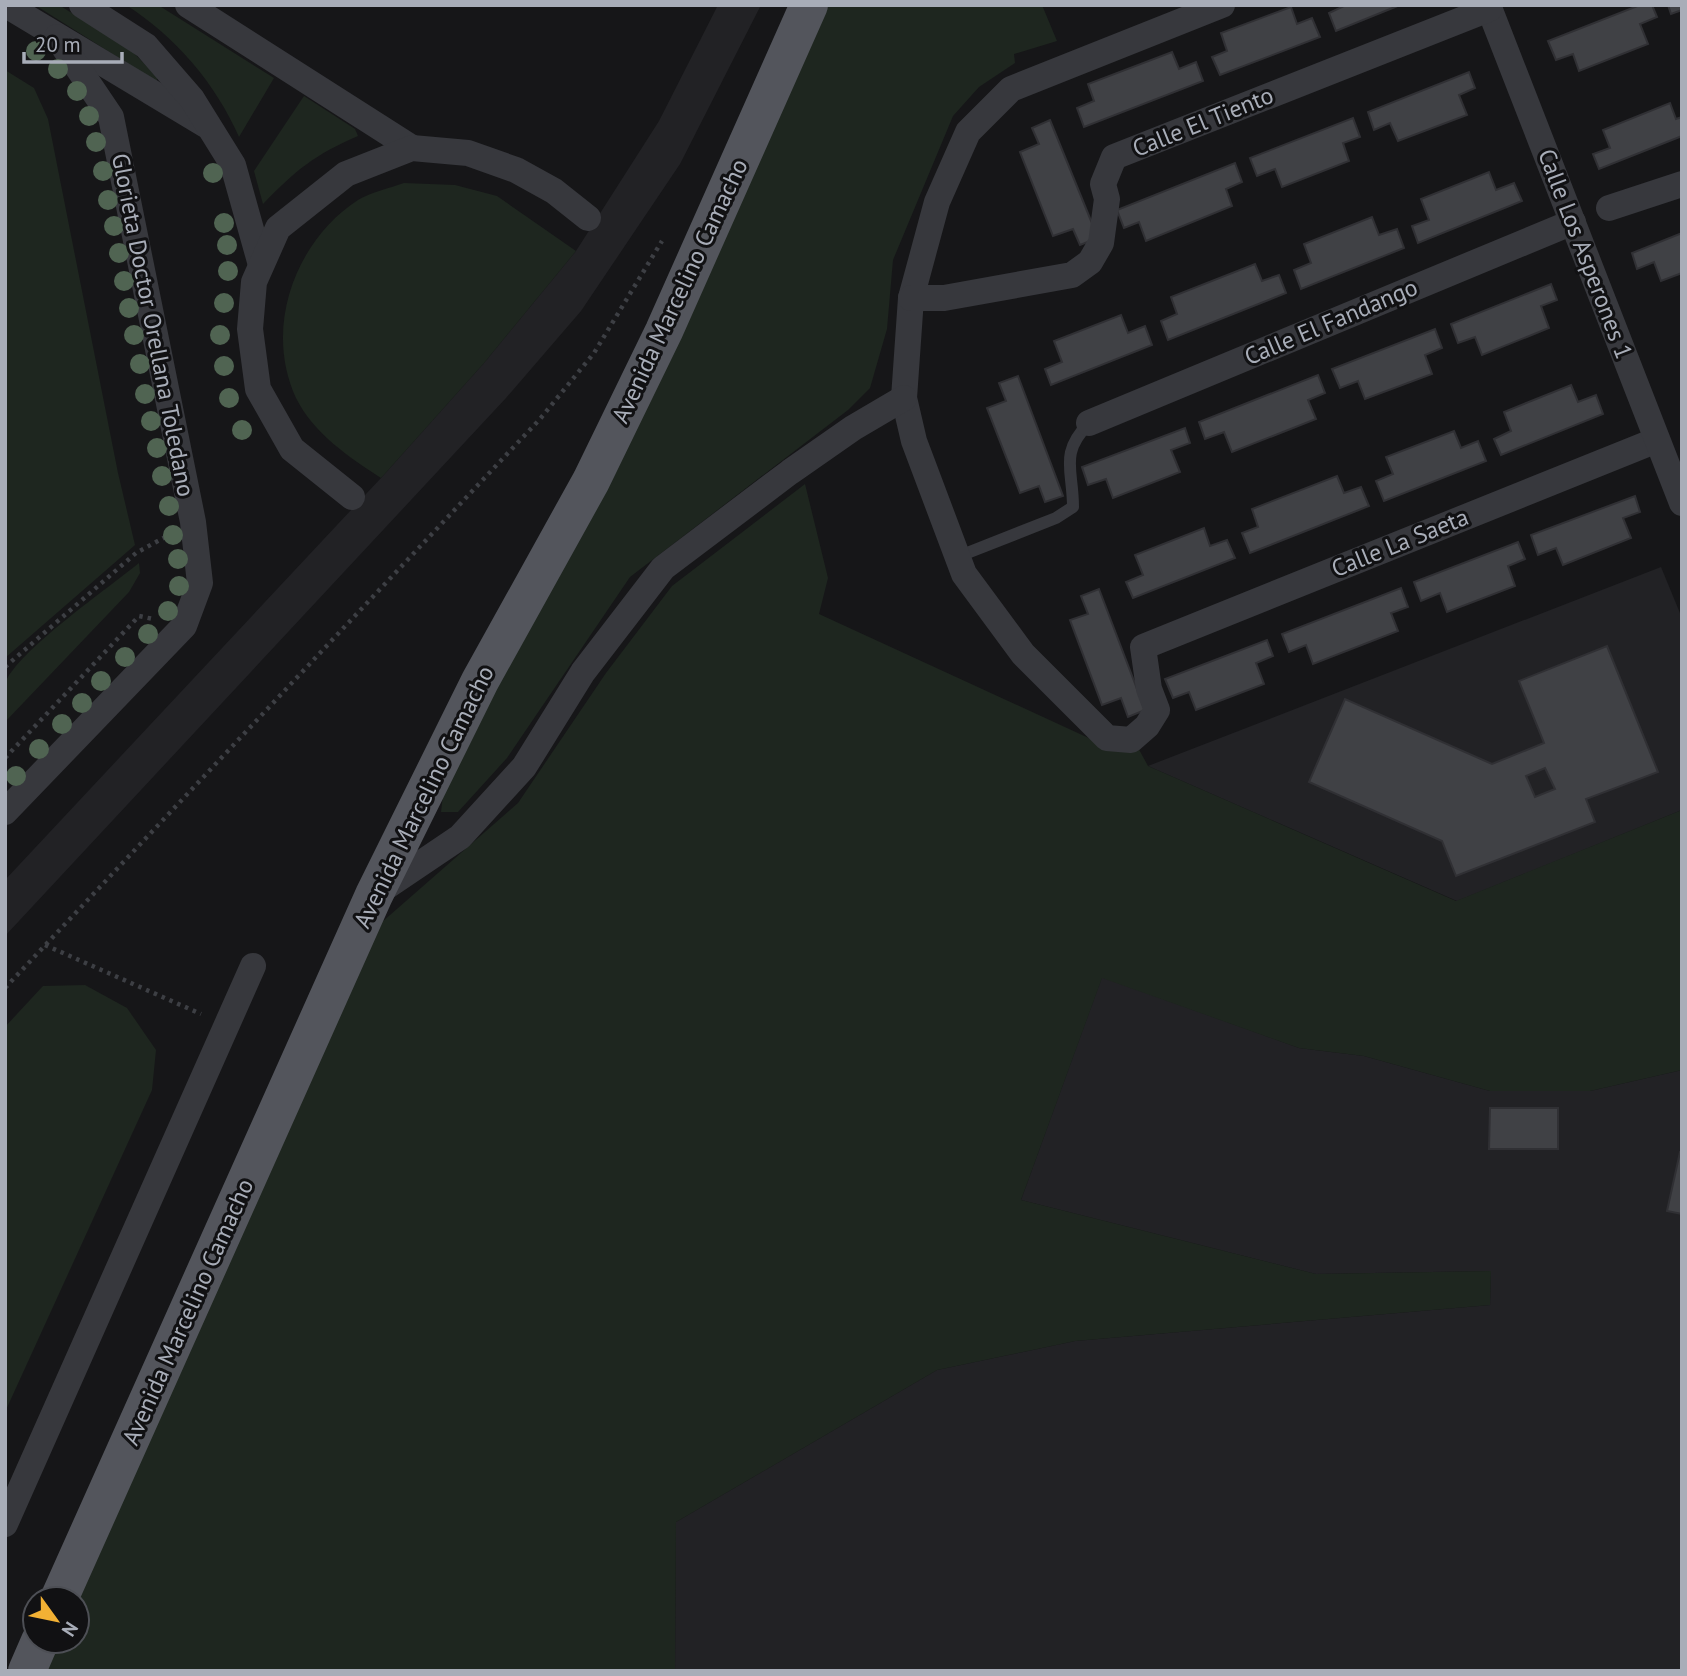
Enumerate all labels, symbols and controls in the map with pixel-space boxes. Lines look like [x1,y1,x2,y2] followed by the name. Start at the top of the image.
[24,21,122,65] scale bar
[35,31,81,58] text: 20 m
[1128,79,1278,164] street label: Calle El Tiento
[1531,144,1640,363] street label: Calle Los Asperones 1
[105,151,202,499] street label: Glorieta Doctor Orellana Toledano
[605,154,755,428] street label: Avenida Marcelino Camacho
[1239,271,1422,372] street label: Calle El Fandango
[1327,501,1473,584] street label: Calle La Saeta
[346,660,501,933] street label: Avenida Marcelino Camacho
[115,1174,260,1450] street label: Avenida Marcelino Camacho
[21,1585,91,1655] north arrow
[57,1617,84,1641] text: N

